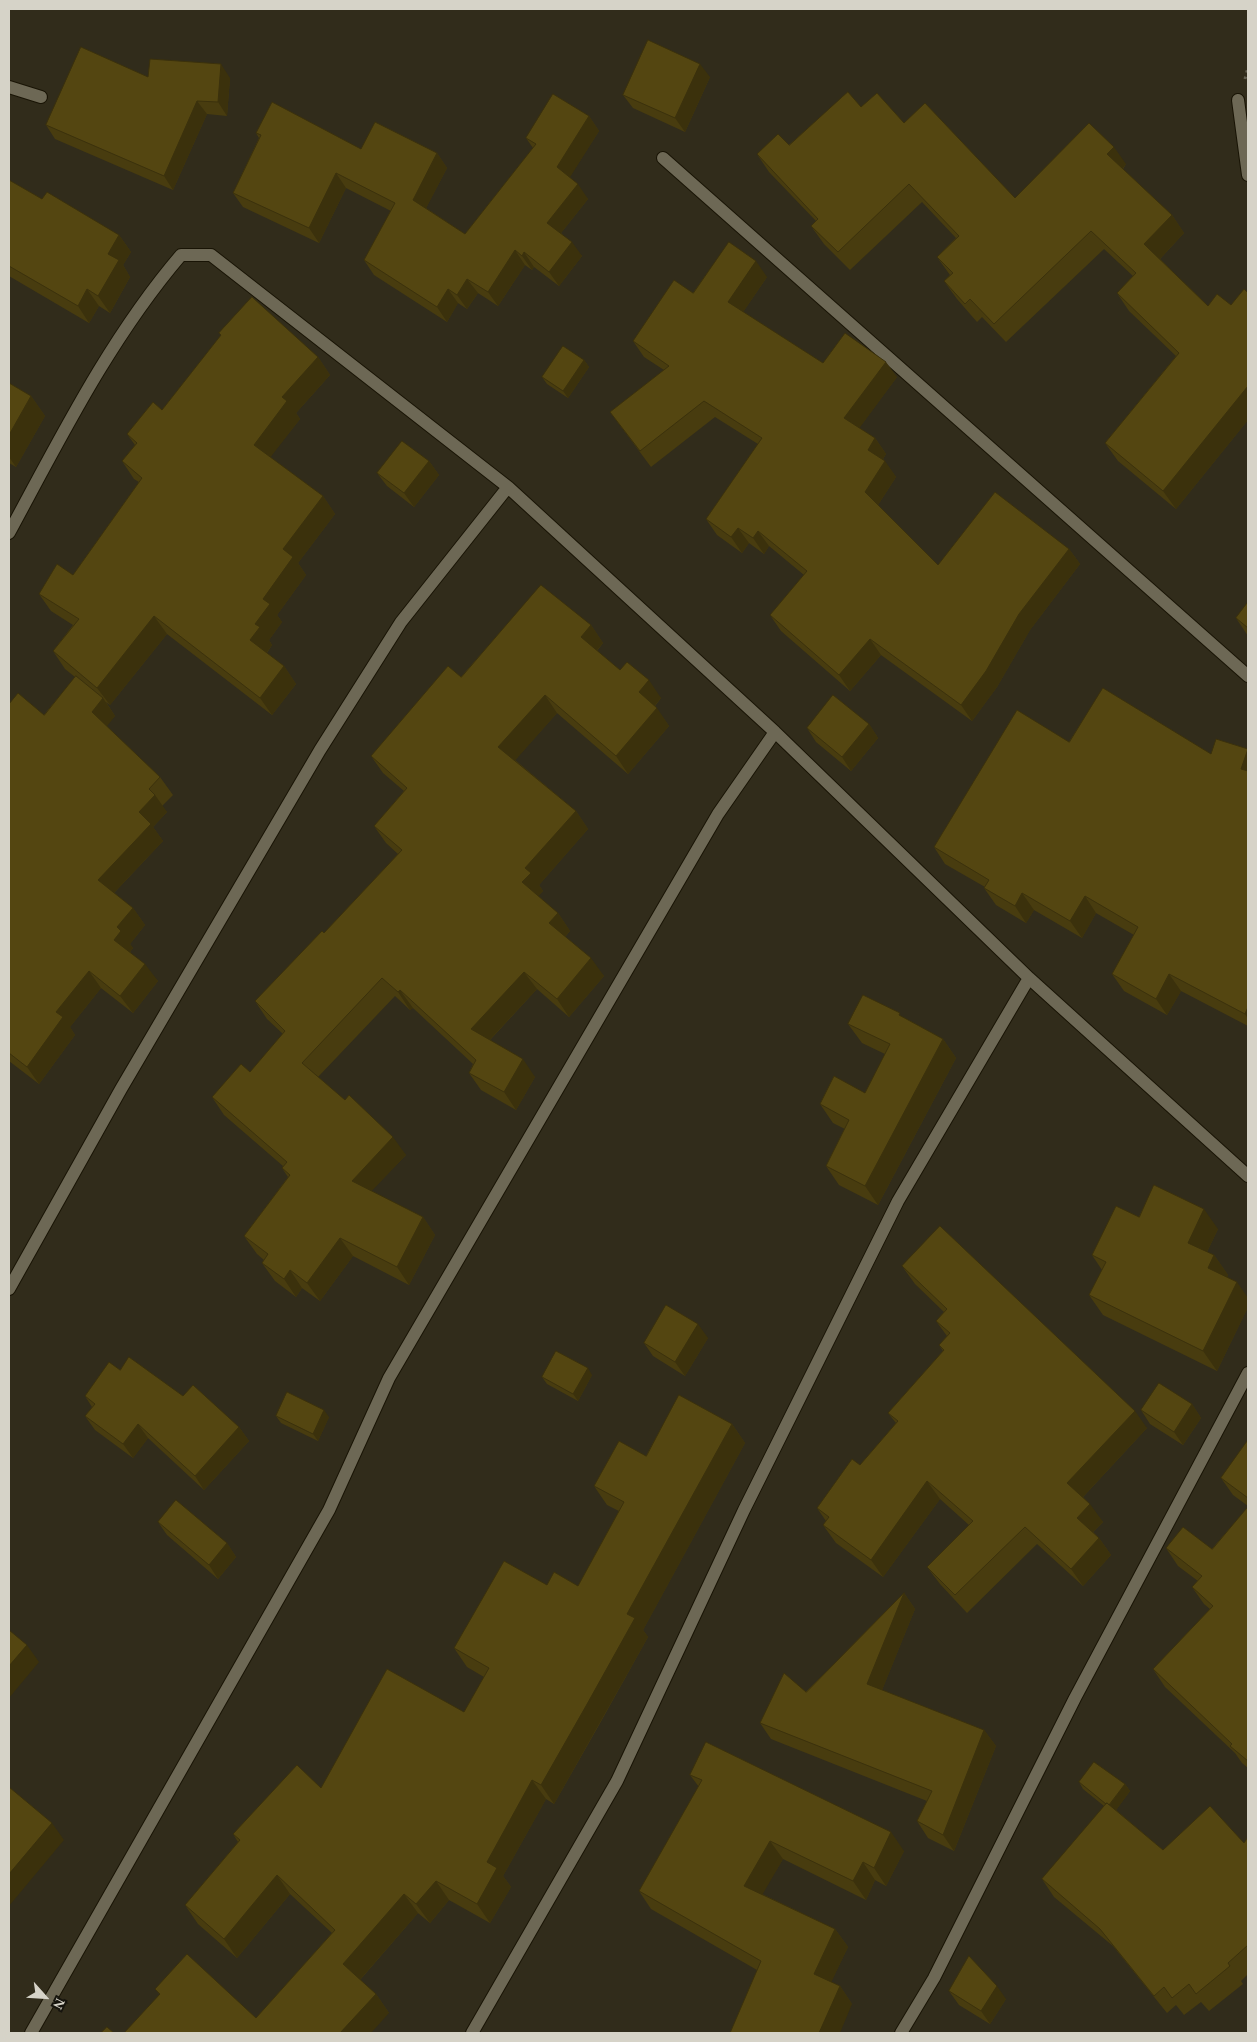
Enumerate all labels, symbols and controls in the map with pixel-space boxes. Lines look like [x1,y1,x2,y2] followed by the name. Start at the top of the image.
[20,1972,70,2022] north arrow
[50,1996,68,2012] text: N

